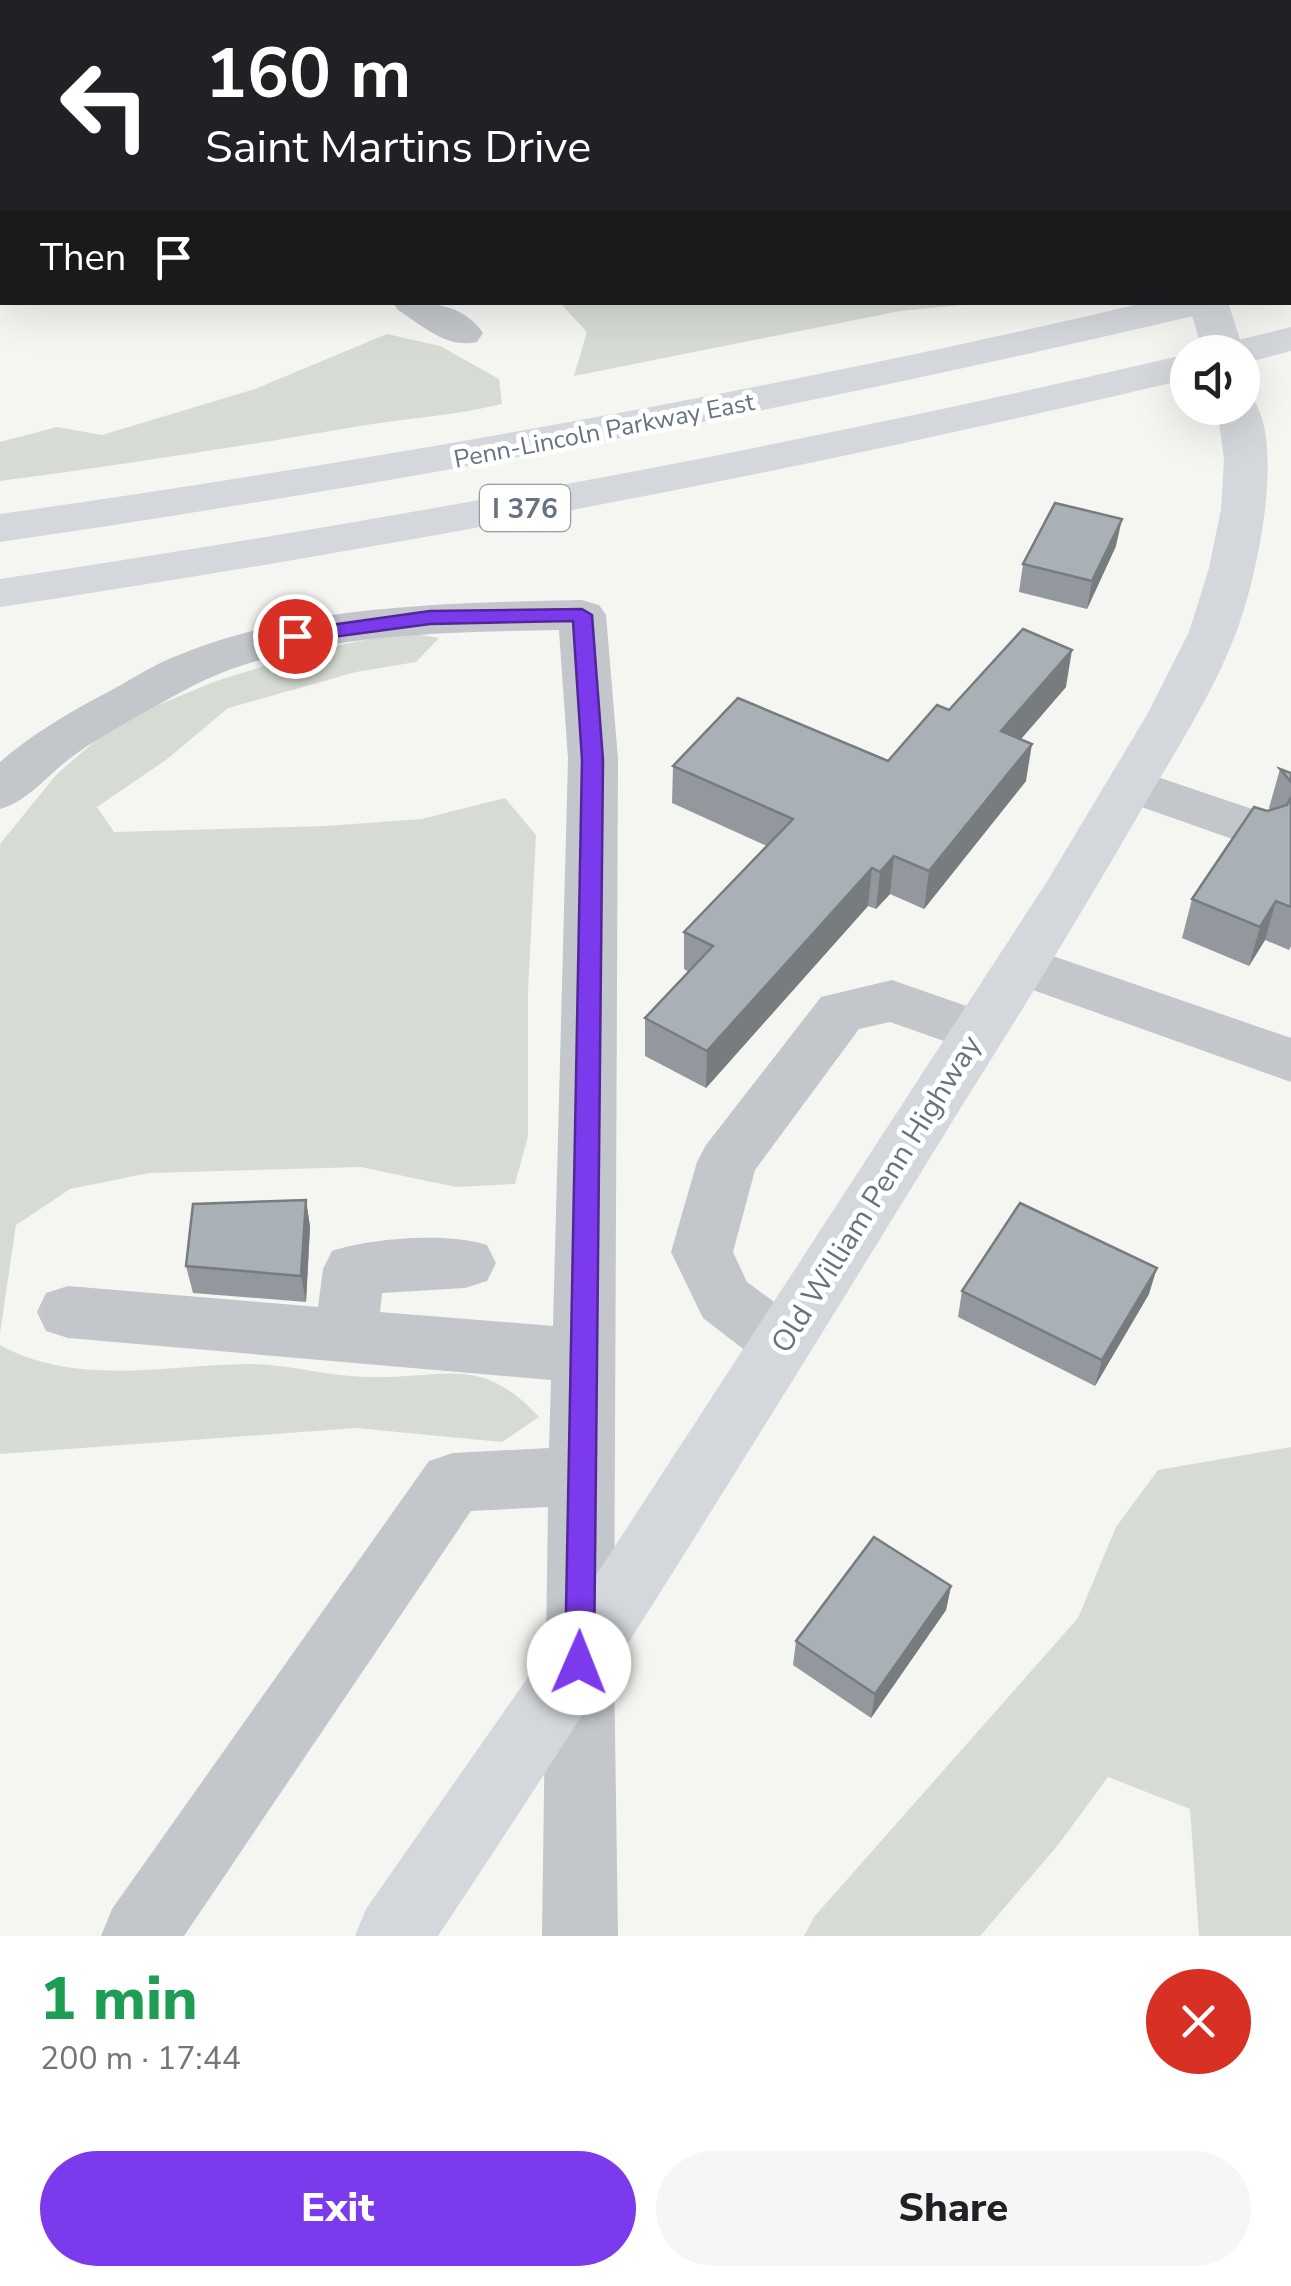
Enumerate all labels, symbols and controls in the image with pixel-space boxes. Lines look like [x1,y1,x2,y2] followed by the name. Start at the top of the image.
[205,26,411,122] text: 160 m
[40,40,170,170] icon: left
[205,117,591,178] text: Saint Martins Drive
[146,230,201,285] icon: arrive
[40,232,126,283] text: Then
[1170,335,1260,425] map controls
[1170,335,1260,425] button: sound
[451,385,758,477] street label: Penn-Lincoln Parkway East
[480,485,570,531] road number: I 376
[253,594,338,679] pin
[268,609,323,664] icon: arrive
[762,1027,991,1361] street label: Old William Penn Highway
[527,1611,631,1715] position arrow
[40,1958,198,2040] text: 1 min
[1146,1969,1251,2074] button: close
[40,2037,241,2080] text: 200 m · 17:44
[40,2151,636,2266] button: Exit
[656,2151,1251,2266] button: Share

